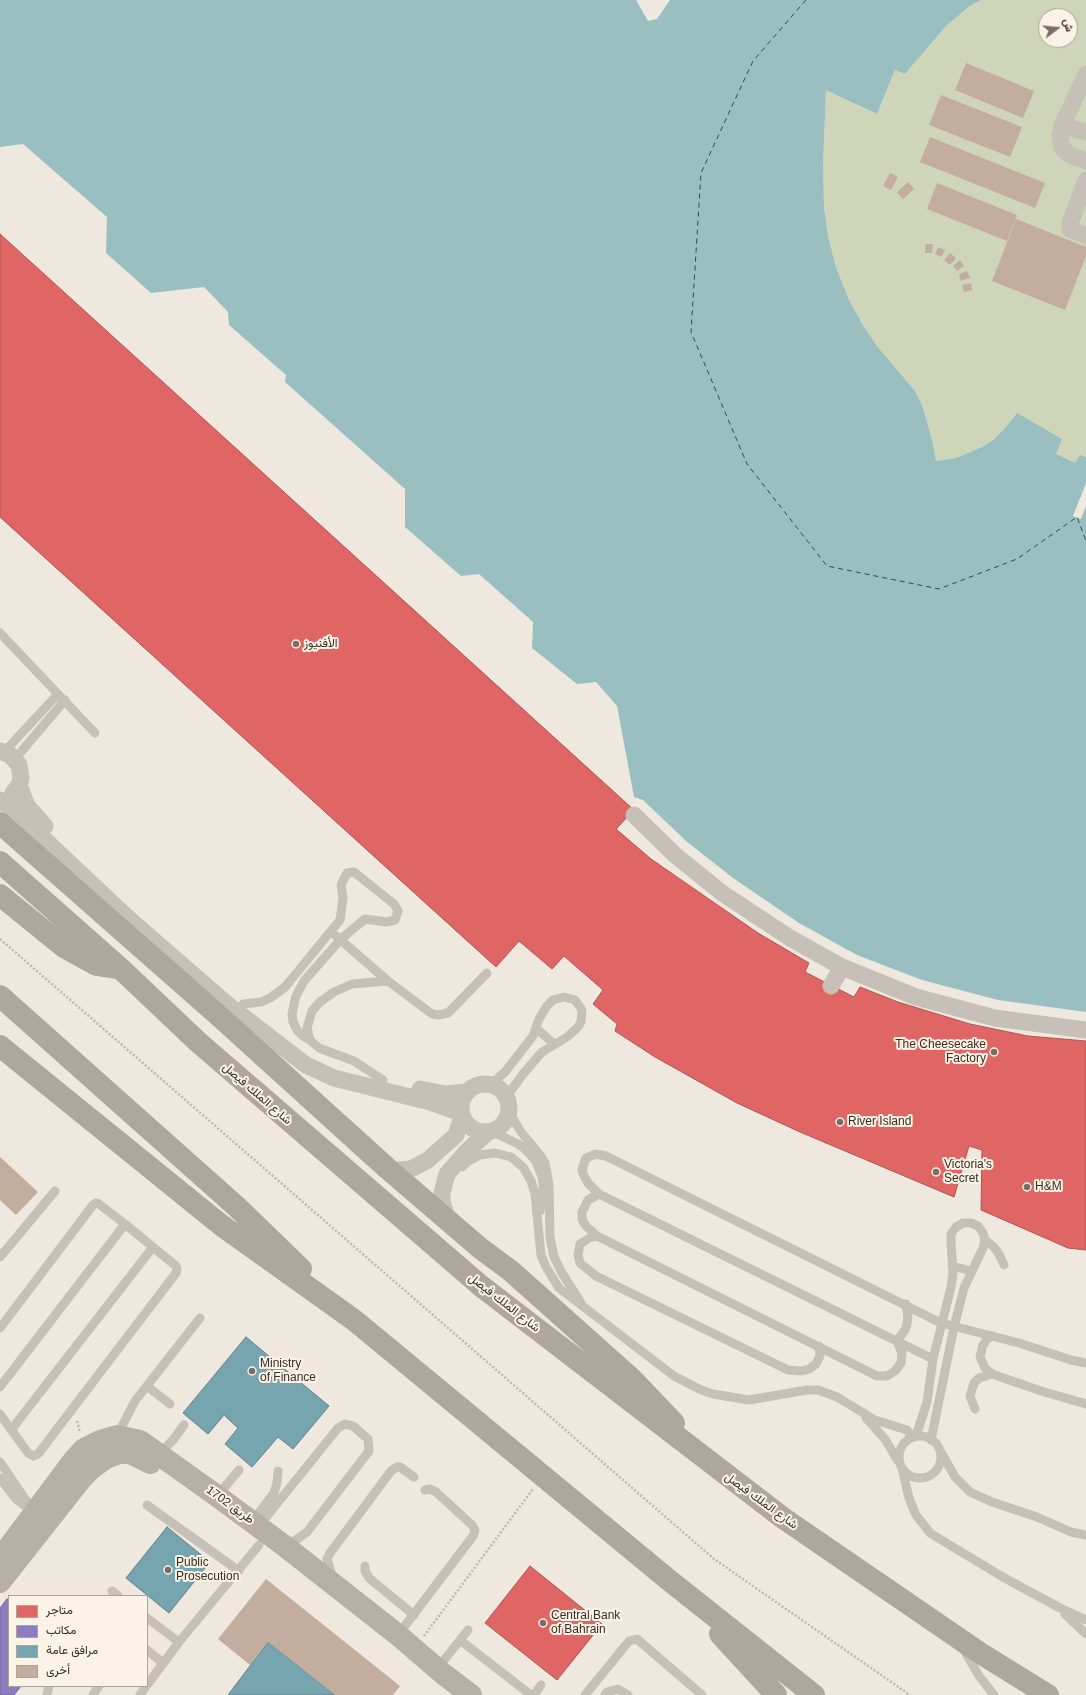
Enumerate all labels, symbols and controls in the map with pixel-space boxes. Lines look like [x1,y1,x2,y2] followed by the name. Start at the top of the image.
[1038,8,1078,48] north arrow
[1061,17,1076,33] text: ش
[304,637,338,651] place label: الأفنيوز
[291,639,301,649] marker: الأفنيوز
[895,1038,986,1066] place label: The Cheesecake Factory
[989,1047,999,1057] marker: The Cheesecake Factory
[220,1060,294,1128] street label: شارع الملك فيصل
[848,1115,911,1129] place label: River Island
[835,1117,845,1127] marker: River Island
[944,1158,992,1186] place label: Victoria's Secret
[931,1167,941,1177] marker: Victoria's Secret
[1035,1180,1062,1194] place label: H&M
[1022,1182,1032,1192] marker: H&M
[465,1271,543,1335] street label: شارع الملك فيصل
[260,1357,316,1385] place label: Ministry of Finance
[247,1366,257,1376] marker: Ministry of Finance
[722,1470,800,1532] street label: شارع الملك فيصل
[203,1483,257,1527] street label: طريق 1702
[176,1556,239,1584] place label: Public Prosecution
[163,1565,173,1575] marker: Public Prosecution
[8,1595,148,1687] legend
[46,1603,73,1617] text: متاجر
[551,1609,620,1637] place label: Central Bank of Bahrain
[538,1618,548,1628] marker: Central Bank of Bahrain
[46,1623,77,1637] text: مكاتب
[46,1643,98,1657] text: مرافق عامة
[46,1663,70,1677] text: أخرى

